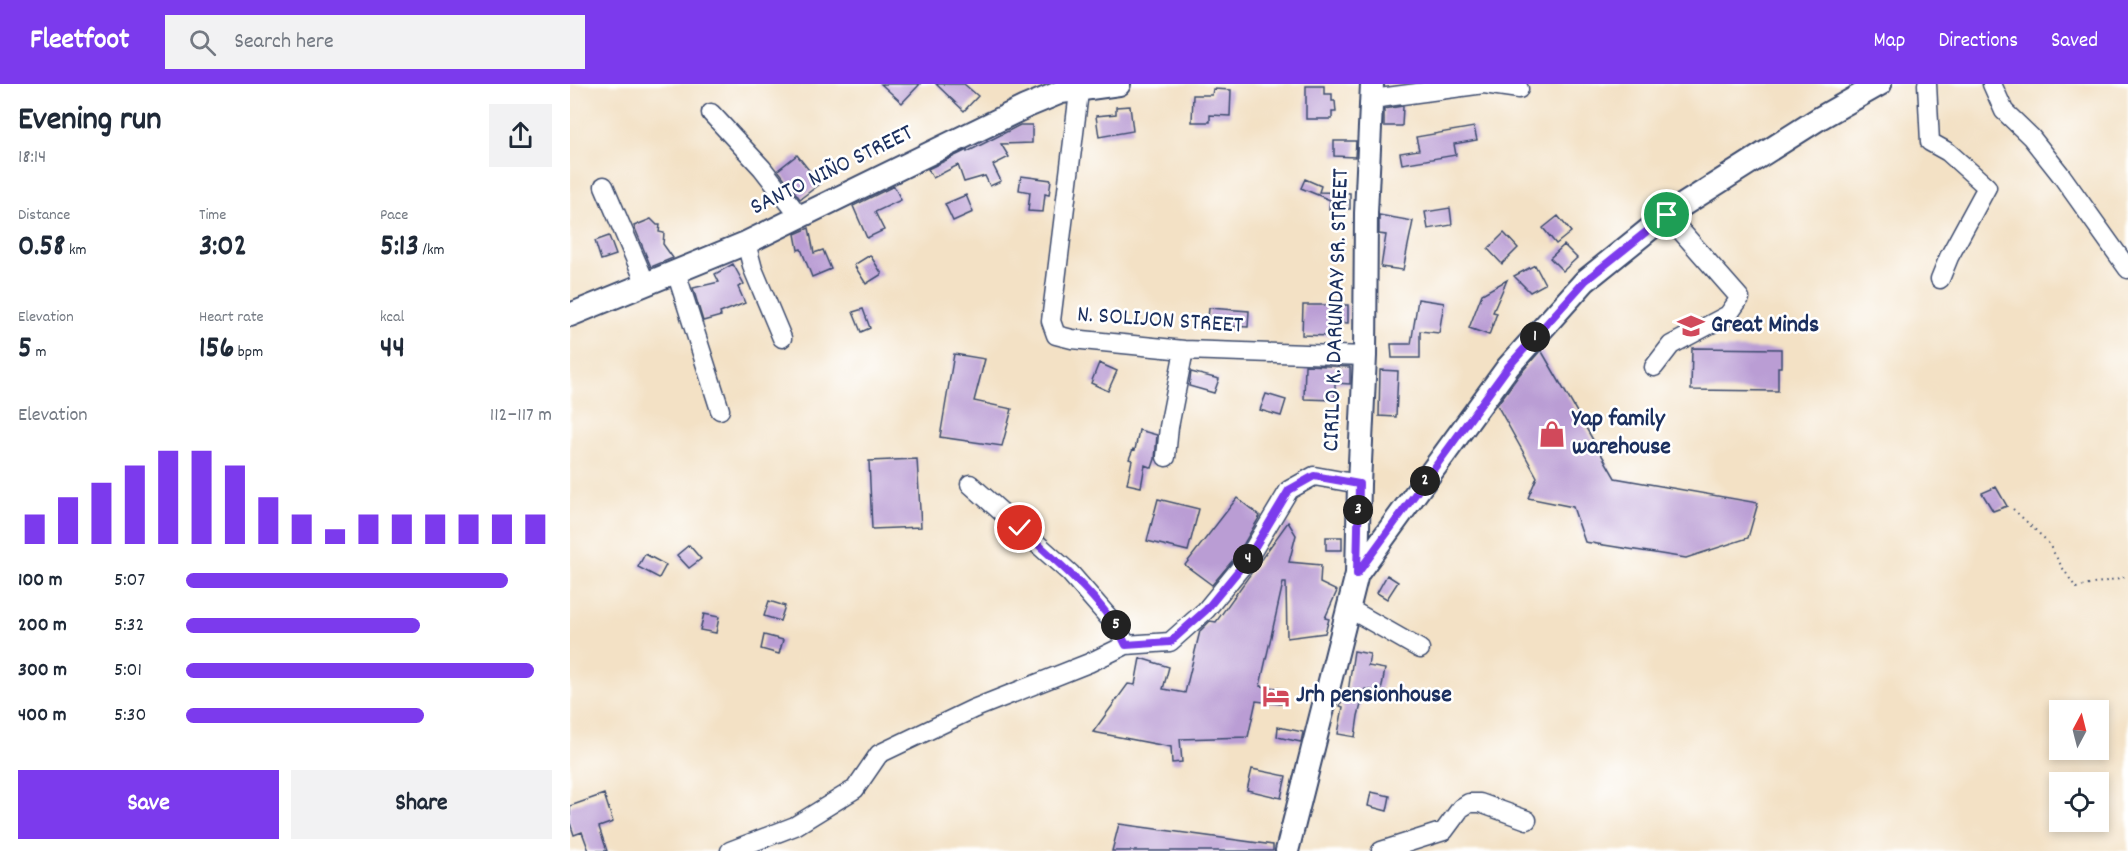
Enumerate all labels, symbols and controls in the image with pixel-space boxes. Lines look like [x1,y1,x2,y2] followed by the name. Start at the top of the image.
[165,15,585,69] search box
[30,22,129,62] text: Fleetfoot
[186,26,219,59] icon: search
[234,27,334,58] text: Search here
[1874,27,1905,57] text: Map
[1938,27,2018,57] text: Directions
[2051,27,2098,57] text: Saved
[18,98,162,145] text: Evening run
[489,104,552,167] button: share
[745,117,920,225] street label: SANTO NIÑO STREET
[18,144,46,172] text: 18:14
[1315,167,1359,452] street label: CIRILO K. DARUNDAY SR. STREET
[1641,189,1692,240] pin
[1650,198,1683,231] icon: arrive
[18,204,70,227] text: Distance
[199,204,226,227] text: Time
[380,204,408,227] text: Pace
[18,227,65,270] text: 0.58
[199,227,247,270] text: 3:02
[380,227,419,270] text: 5:13
[65,239,86,262] text: km
[419,239,445,262] text: /km
[1076,298,1244,344] street label: N. SOLIJON STREET
[18,306,74,329] text: Elevation
[199,306,264,329] text: Heart rate
[380,306,404,329] text: kcal
[1711,309,1819,343] place label: Great Minds
[1676,311,1706,341] school or university icon: Great Minds
[1520,322,1550,352] pin: 1
[1533,325,1537,348] text: 1
[18,329,32,372] text: 5
[199,329,234,372] text: 156
[380,329,405,372] text: 44
[32,341,47,364] text: m
[234,341,263,364] text: bpm
[18,402,88,430] text: Elevation
[490,402,552,430] text: 112–117 m
[1571,403,1671,465] place label: Yap family warehouse
[1537,419,1567,449] shop icon: Yap family warehouse
[1410,466,1440,496] pin: 2
[1422,469,1429,492] text: 2
[1343,495,1373,525] pin: 3
[1354,498,1362,521] text: 3
[994,502,1045,553] pin
[1003,511,1036,544] icon: check
[1233,544,1263,574] pin: 4
[1245,547,1251,570] text: 4
[18,567,63,595] text: 100 m
[114,567,145,595] text: 5:07
[1101,610,1131,640] pin: 5
[18,612,67,640] text: 200 m
[114,612,144,640] text: 5:32
[1112,613,1120,636] text: 5
[18,657,67,685] text: 300 m
[114,657,142,685] text: 5:01
[1296,679,1452,713] place label: Jrh pensionhouse
[1261,681,1291,711] hotel icon: Jrh pensionhouse
[2049,700,2109,760] north arrow
[2049,700,2109,832] map controls
[18,702,66,730] text: 400 m
[114,702,146,730] text: 5:30
[18,770,279,839] button: Save
[291,770,552,839] button: Share
[2049,772,2109,832] button: locate

